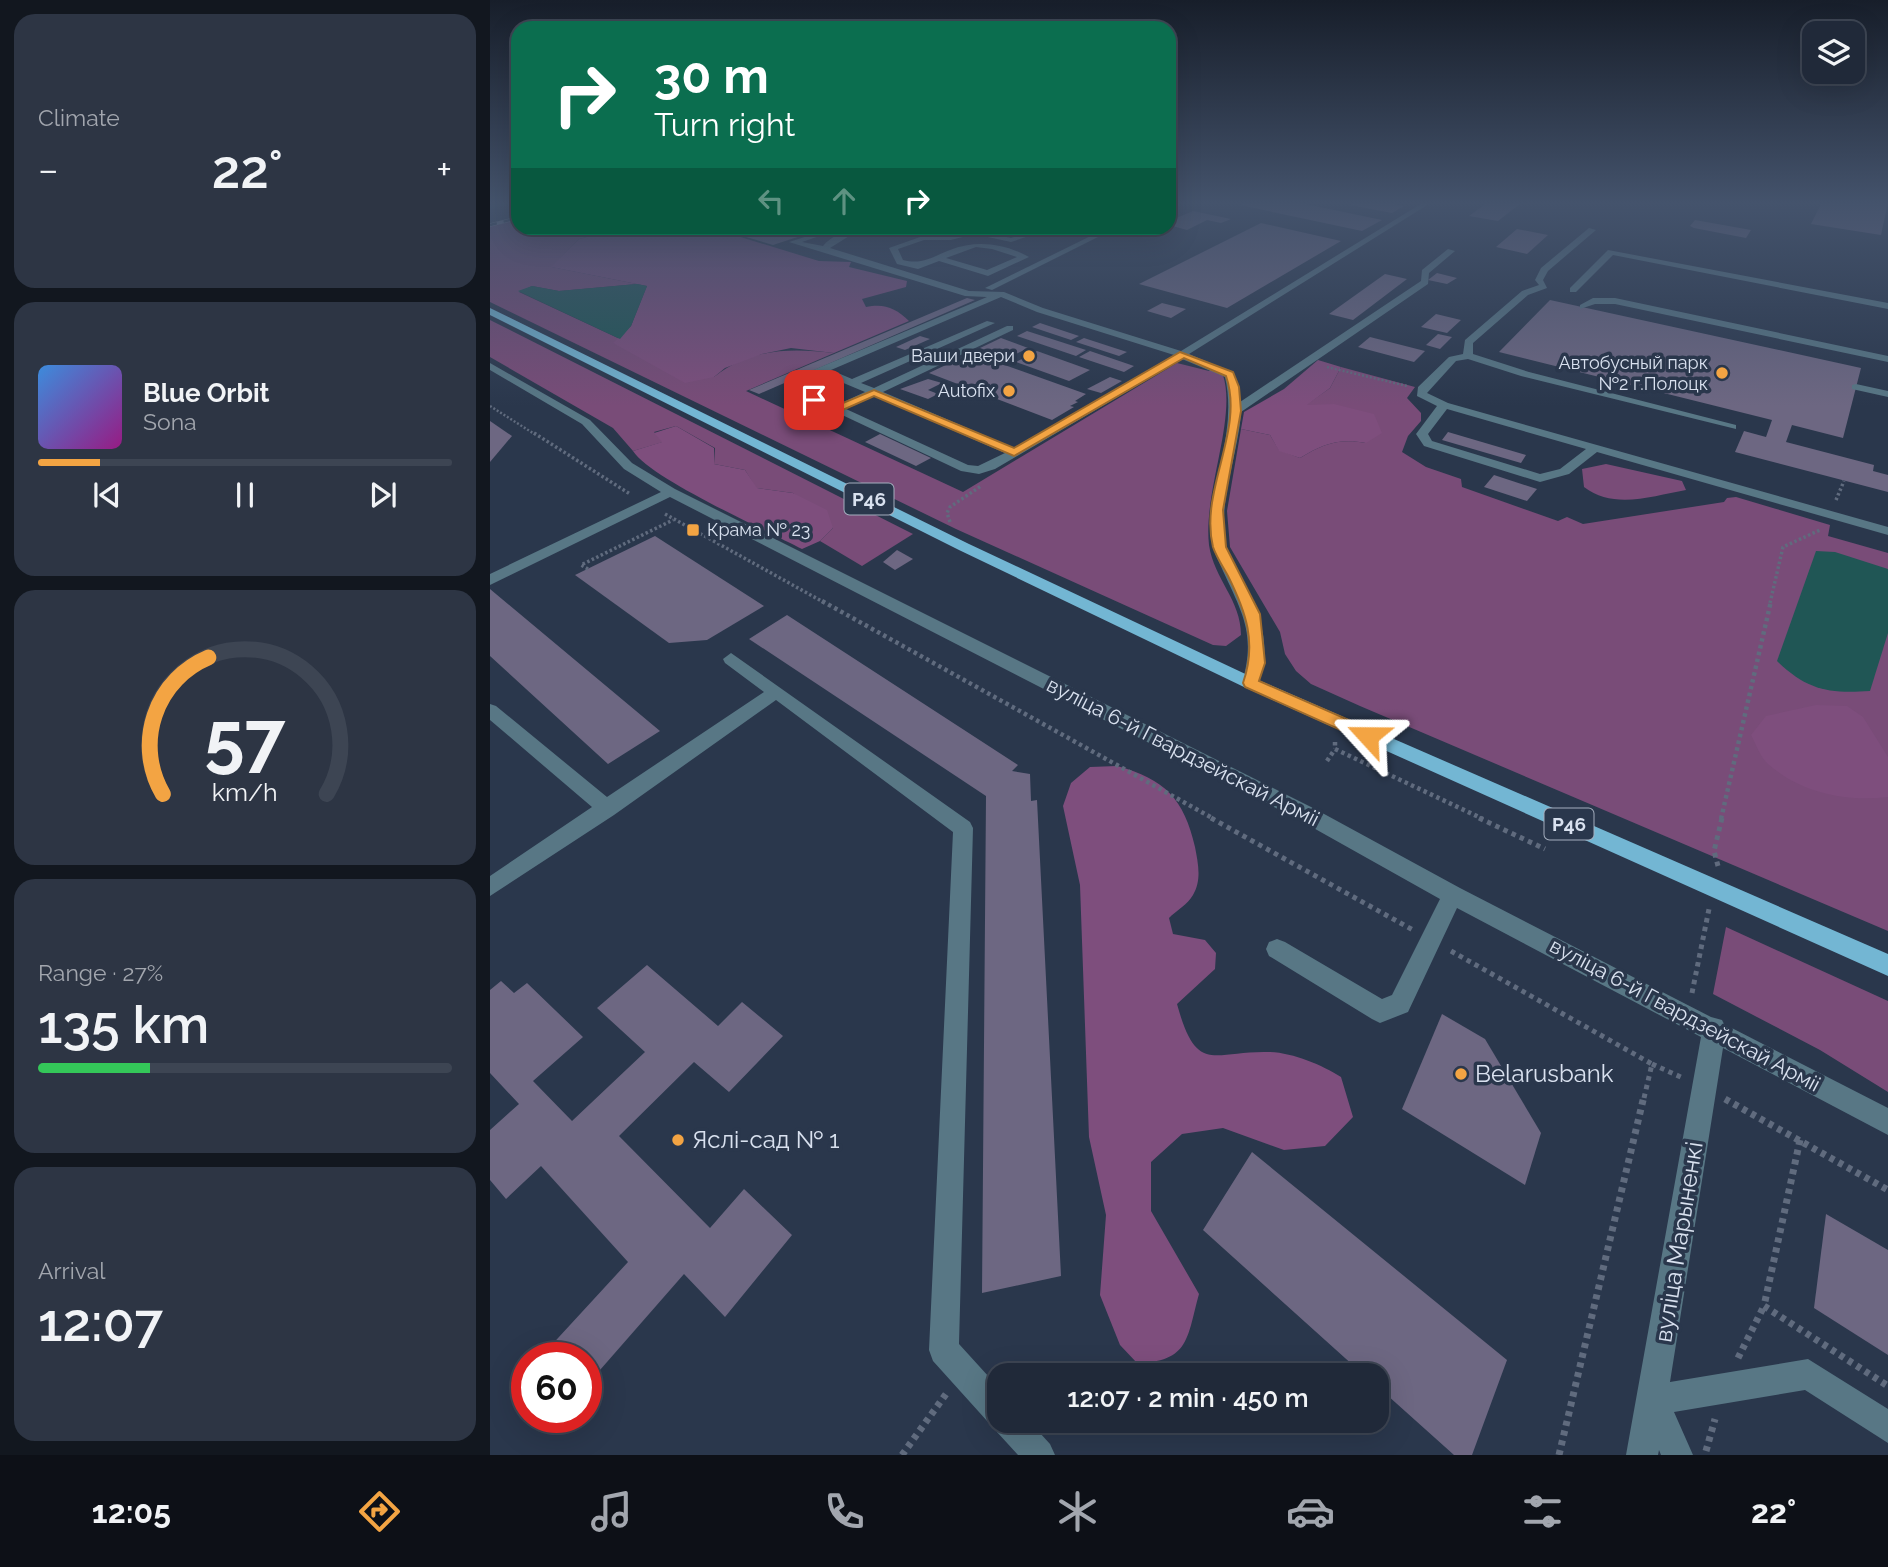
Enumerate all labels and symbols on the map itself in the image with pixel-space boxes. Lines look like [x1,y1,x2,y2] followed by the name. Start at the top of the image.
[911,345,1015,366] place label: Ваши двери
[1021,348,1037,364] marker: Ваши двери
[1559,352,1708,394] place label: Автобусный парк №2 г.Полоцк
[1714,365,1730,381] marker: Автобусный парк №2 г.Полоцк
[784,370,844,430] pin
[938,380,995,401] place label: Autofix
[1001,383,1017,399] marker: Autofix
[844,484,894,514] road number: Р46
[707,519,810,540] place label: Крама № 23
[685,522,701,538] marker: Крама № 23
[1043,672,1324,831] street label: вуліца 6-й Гвардзейскай Арміі
[1331,699,1405,773] position arrow
[1544,808,1594,839] road number: Р46
[1546,932,1825,1097] street label: вуліца 6-й Гвардзейскай Арміі
[1475,1059,1614,1088] place label: Belarusbank
[1453,1066,1469,1082] marker: Belarusbank
[692,1125,840,1154] place label: Яслі-сад № 1
[670,1132,686,1148] marker: Яслі-сад № 1
[1648,1140,1709,1344] street label: вуліца Марыненкі
[511,1342,602,1433] speed limit sign: 60

